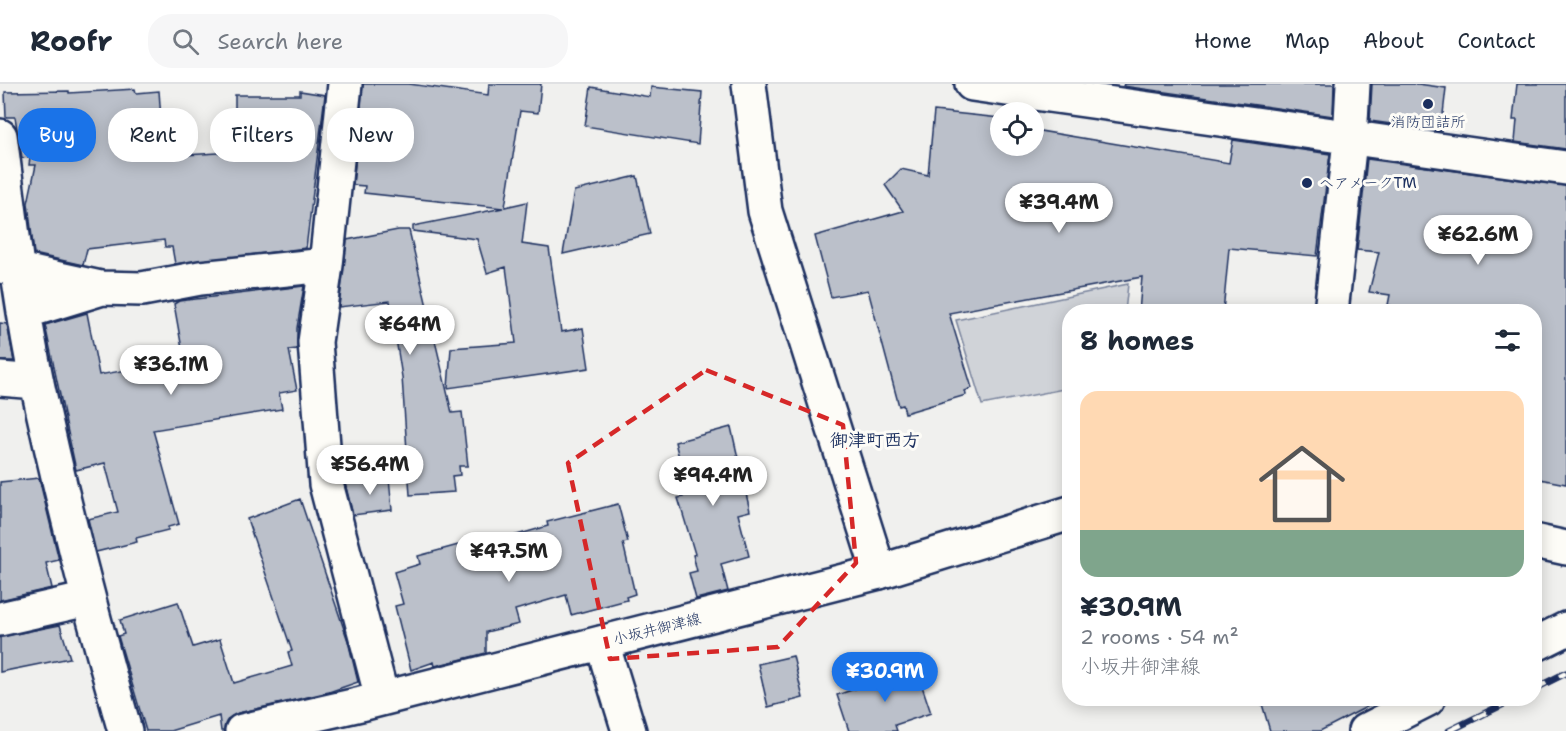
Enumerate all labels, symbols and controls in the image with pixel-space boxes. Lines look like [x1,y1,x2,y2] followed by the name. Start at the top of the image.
[148,14,568,68] search box
[30,22,112,60] text: Roofr
[169,25,202,58] icon: search
[217,27,343,56] text: Search here
[1194,27,1252,55] text: Home
[1285,27,1330,55] text: Map
[1363,27,1424,55] text: About
[1457,27,1536,55] text: Contact
[1421,97,1435,111] marker: 消防団詰所
[990,102,1044,156] map controls
[990,102,1044,156] button: locate
[18,108,96,162] chip: Buy
[108,108,198,162] chip: Rent
[210,108,315,162] chip: Filters
[327,108,414,162] chip: New
[1390,112,1466,132] place label: 消防団詰所
[1319,173,1417,193] place label: ヘアメークTM
[1300,176,1314,190] marker: ヘアメークTM
[1010,183,1108,234] pin: ¥39.4M
[1019,189,1099,215] text: ¥39.4M
[1429,215,1527,266] pin: ¥62.6M
[1438,221,1518,247] text: ¥62.6M
[374,305,446,356] pin: ¥64M
[379,311,441,337] text: ¥64M
[1080,323,1194,358] text: 8 homes
[1491,324,1524,357] icon: filters
[122,345,220,396] pin: ¥36.1M
[134,351,209,377] text: ¥36.1M
[830,428,920,452] district label: 御津町西方
[1248,430,1356,538] icon: home
[321,445,419,496] pin: ¥56.4M
[330,451,410,477] text: ¥56.4M
[664,456,762,507] pin: ¥94.4M
[673,462,753,488] text: ¥94.4M
[460,532,558,583] pin: ¥47.5M
[470,538,548,564] text: ¥47.5M
[1080,589,1182,624] text: ¥30.9M
[611,608,703,650] street label: 小坂井御津線
[1080,624,1239,650] text: 2 rooms · 54 m²
[836,652,934,703] pin: ¥30.9M
[1080,653,1200,679] text: 小坂井御津線
[846,658,924,684] text: ¥30.9M

